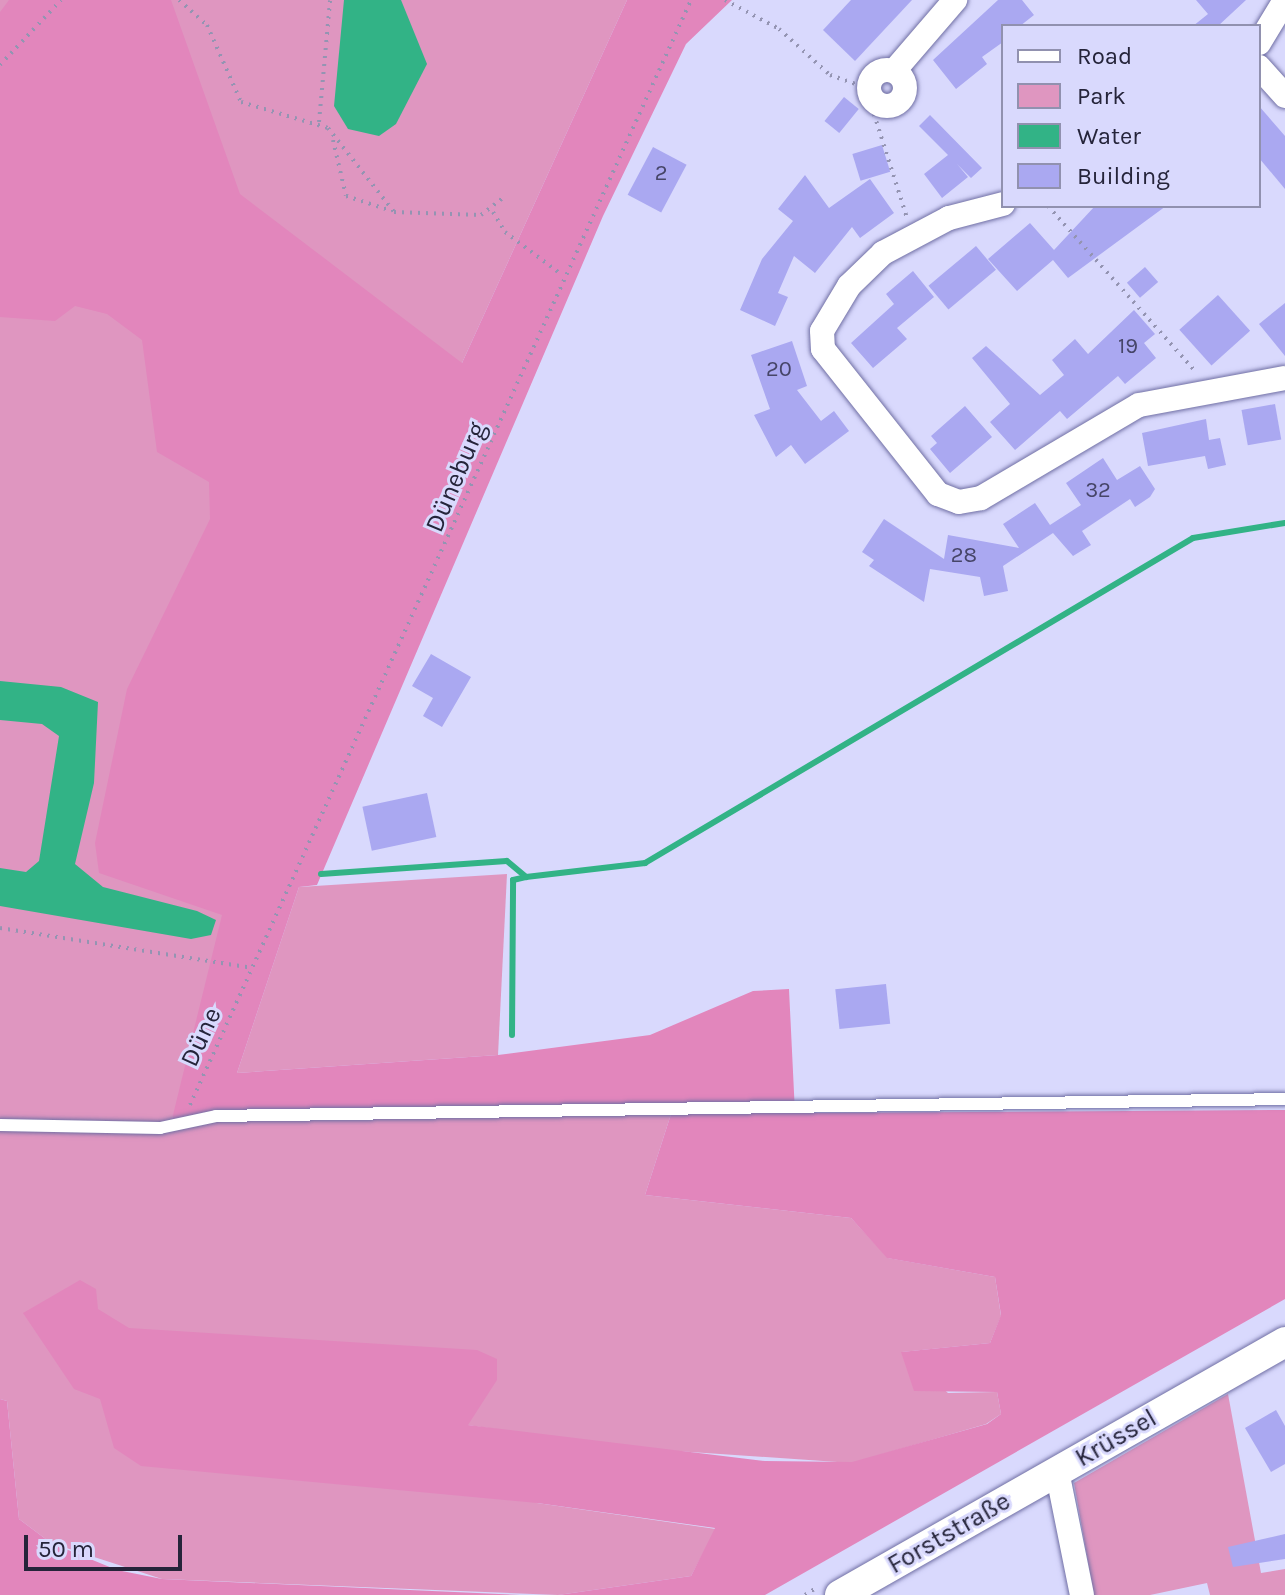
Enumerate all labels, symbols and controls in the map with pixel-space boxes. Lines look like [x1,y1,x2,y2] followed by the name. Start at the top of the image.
[1001,24,1261,208] legend
[1077,42,1132,70] text: Road
[1077,82,1126,110] text: Park
[1077,122,1141,150] text: Water
[655,161,667,187] house number: 2
[1077,162,1170,190] text: Building
[1118,334,1138,360] house number: 19
[766,357,792,383] house number: 20
[419,417,493,537] street label: Düneburg
[1085,478,1111,504] house number: 32
[951,543,977,569] house number: 28
[174,1002,228,1072] street label: Düne
[1070,1402,1162,1474] street label: Krüssel
[882,1485,1016,1581] street label: Forststraße
[28,1519,186,1569] scale bar
[38,1535,94,1563] text: 50 m

